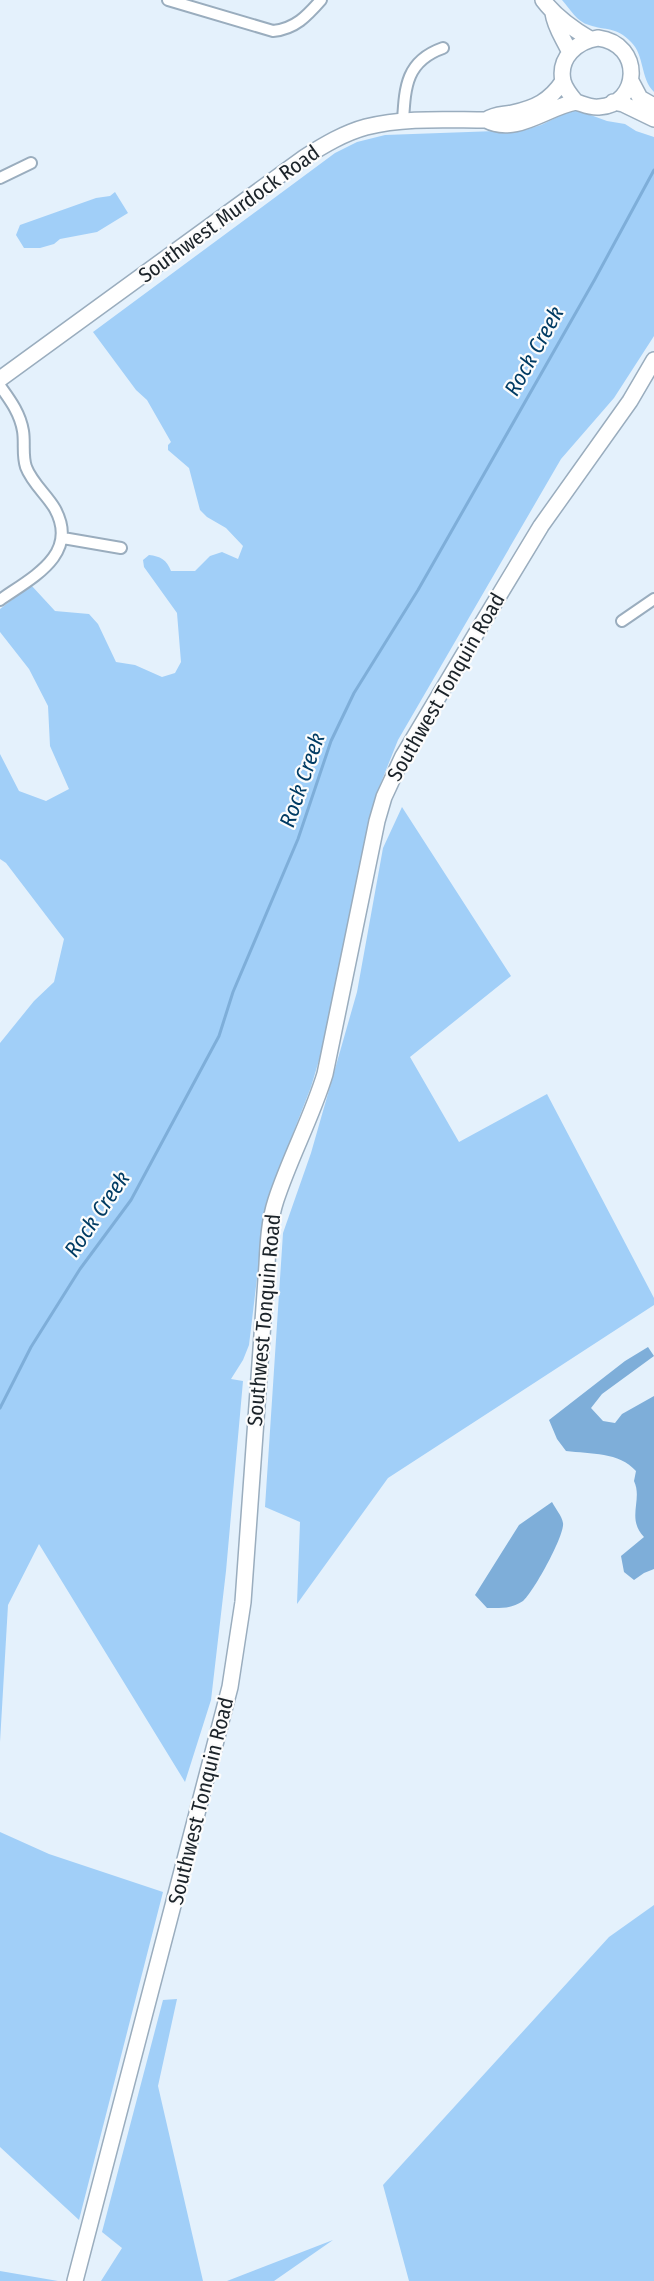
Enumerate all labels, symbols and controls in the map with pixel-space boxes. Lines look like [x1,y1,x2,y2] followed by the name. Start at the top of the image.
[133,140,325,288] street label: Southwest Murdock Road
[498,302,570,400] water label: Rock Creek
[381,588,511,786] street label: Southwest Tonquin Road
[273,729,331,831] water label: Rock Creek
[58,1166,136,1262] water label: Rock Creek
[242,1213,286,1427] street label: Southwest Tonquin Road
[163,1695,239,1907] street label: Southwest Tonquin Road

